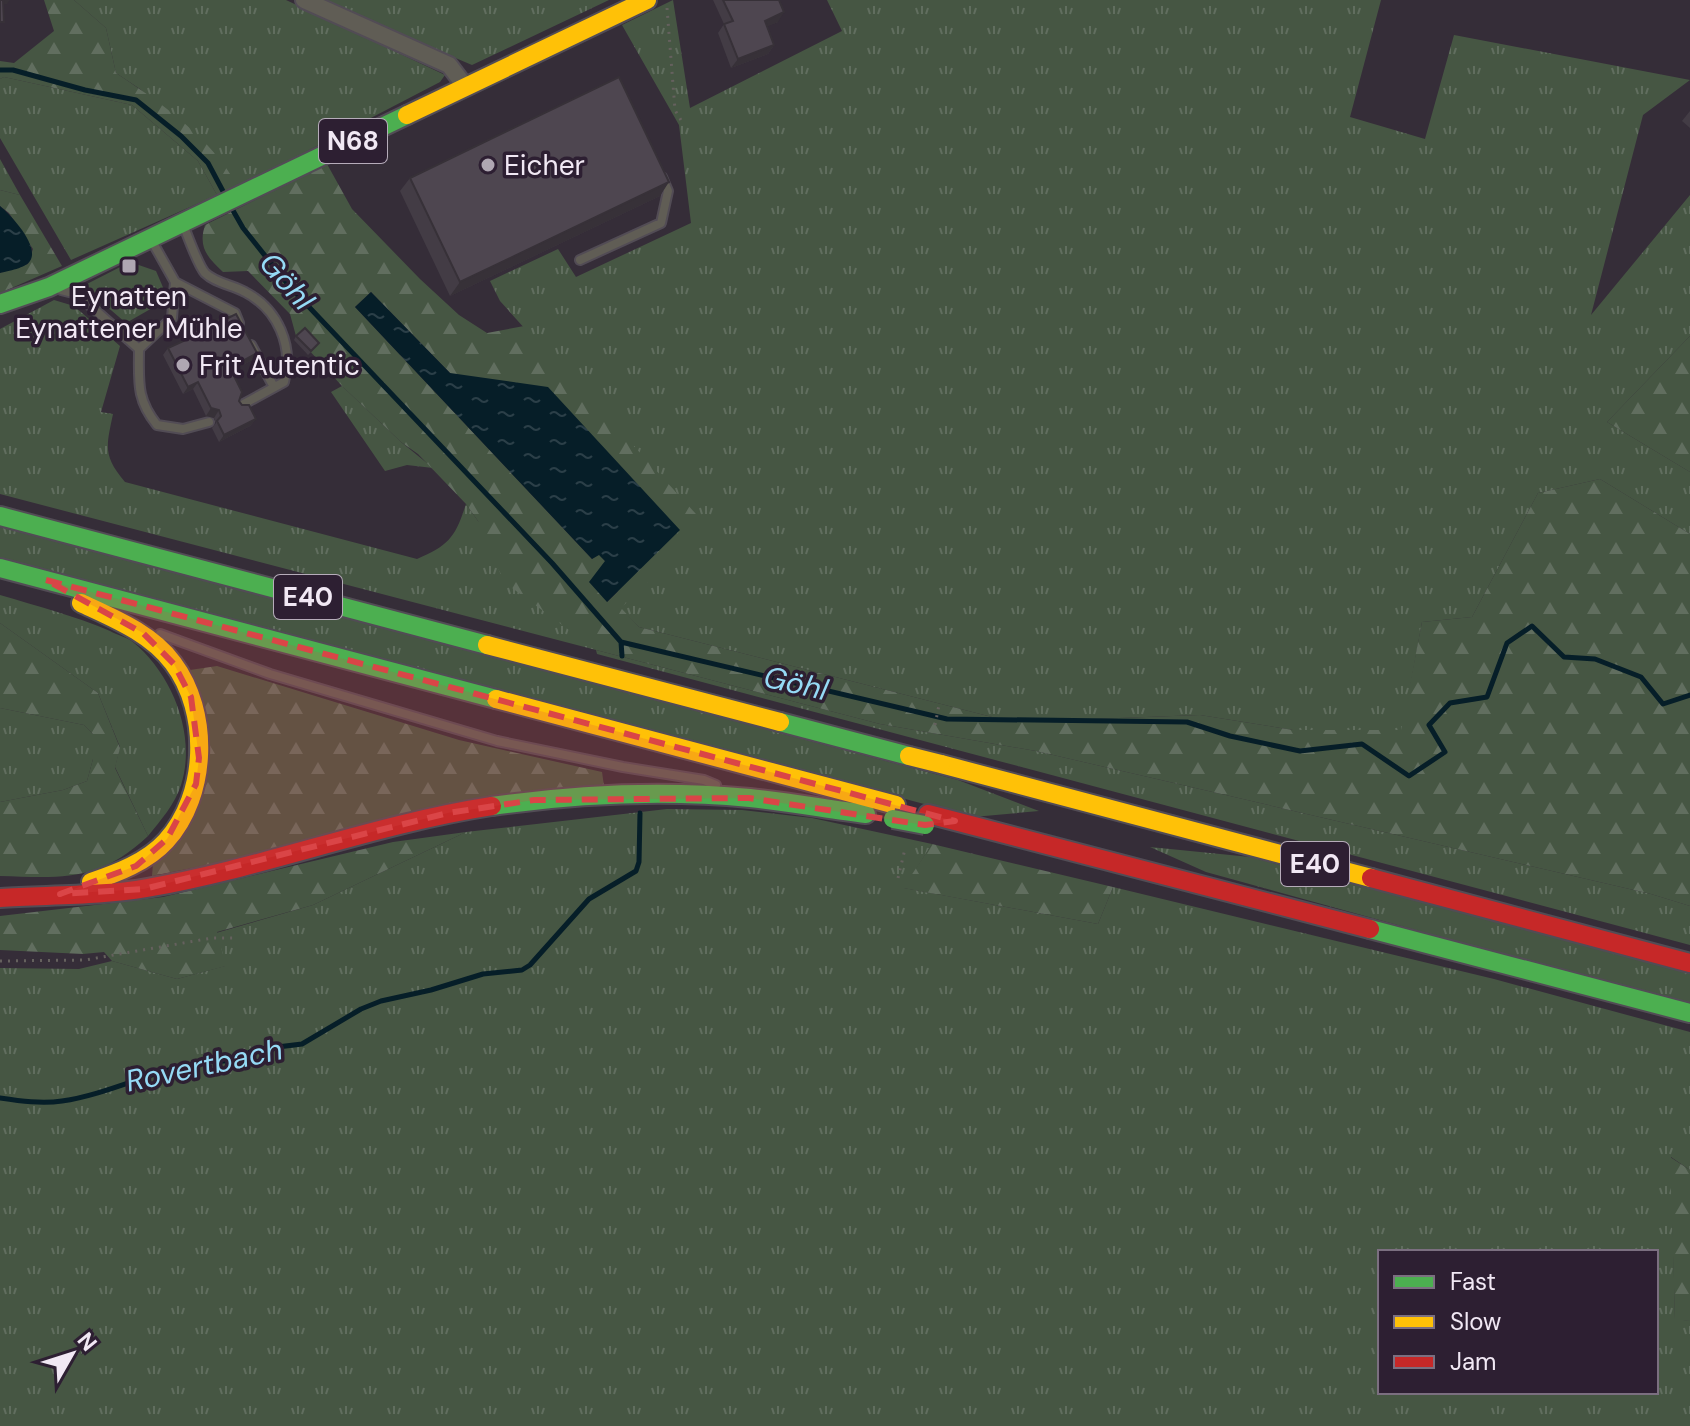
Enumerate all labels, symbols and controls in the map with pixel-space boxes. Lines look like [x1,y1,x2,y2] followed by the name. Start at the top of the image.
[319,119,387,163] road number: N68
[504,147,585,184] place label: Eicher
[479,156,497,174] marker: Eicher
[251,244,324,319] water label: Göhl
[120,257,138,275] marker: Eynatten Eynattener Mühle
[15,278,243,347] place label: Eynatten Eynattener Mühle
[199,347,360,384] place label: Frit Autentic
[174,356,192,374] marker: Frit Autentic
[274,575,342,619] road number: E40
[760,657,833,710] water label: Göhl
[1281,842,1349,886] road number: E40
[122,1029,286,1101] water label: Rovertbach
[1378,1250,1658,1394] legend
[1450,1266,1496,1297] text: Fast
[1450,1306,1501,1337] text: Slow
[32,1314,112,1394] north arrow
[71,1326,103,1357] text: N
[1450,1346,1496,1377] text: Jam

